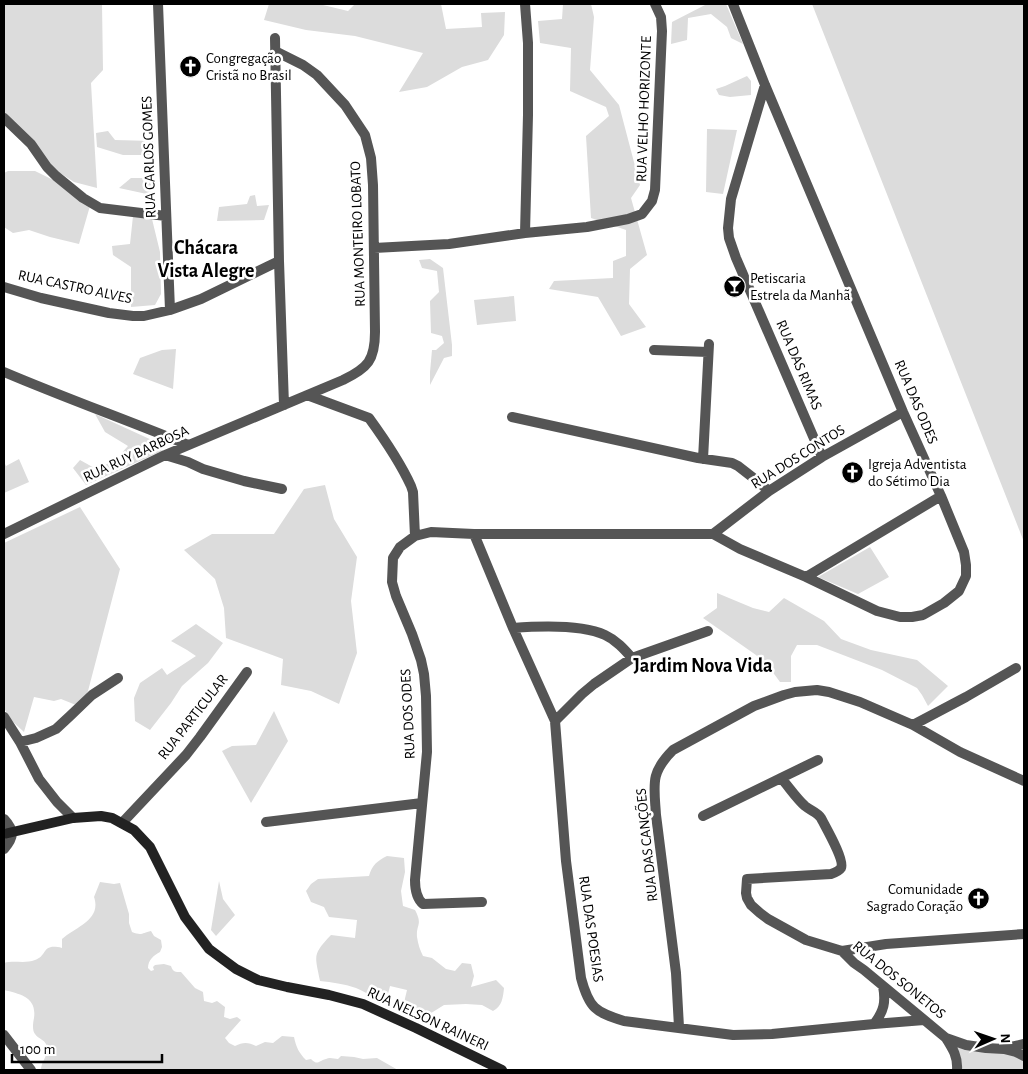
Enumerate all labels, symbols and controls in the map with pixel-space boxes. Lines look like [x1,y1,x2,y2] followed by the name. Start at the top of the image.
[634,36,654,182] street label: RUA VELHO HORIZONTE
[206,51,292,83] place label: Congregação Cristã no Brasil
[178,55,202,79] church icon: Congregação Cristã no Brasil
[139,95,159,219] street label: RUA CARLOS GOMES
[348,161,368,307] street label: RUA MONTEIRO LOBATO
[157,238,255,281] district label: Chácara Vista Alegre
[17,268,133,306] street label: RUA CASTRO ALVES
[750,271,851,303] place label: Petiscaria Estrela da Manhã
[722,275,746,299] bar icon: Petiscaria Estrela da Manhã
[773,318,825,412] street label: RUA DAS RIMAS
[892,358,940,446] street label: RUA DAS ODES
[748,422,848,492] street label: RUA DOS CONTOS
[81,423,191,485] street label: RUA RUY BARBOSA
[868,457,967,489] place label: Igreja Adventista do Sétimo Dia
[840,461,864,485] church icon: Igreja Adventista do Sétimo Dia
[633,656,773,676] district label: Jardim Nova Vida
[398,668,418,760] street label: RUA DOS ODES
[155,672,231,762] street label: RUA PARTICULAR
[633,787,660,903] street label: RUA DAS CANÇÕES
[576,875,606,983] street label: RUA DAS POESIAS
[867,882,963,914] place label: Comunidade Sagrado Coração
[967,886,991,910] church icon: Comunidade Sagrado Coração
[850,938,948,1022] street label: RUA DOS SONETOS
[365,984,491,1054] street label: RUA NELSON RAINERI
[968,1014,1018,1064] north arrow
[12,1032,162,1064] scale bar
[998,1033,1012,1044] text: N
[20,1042,55,1057] text: 100 m

